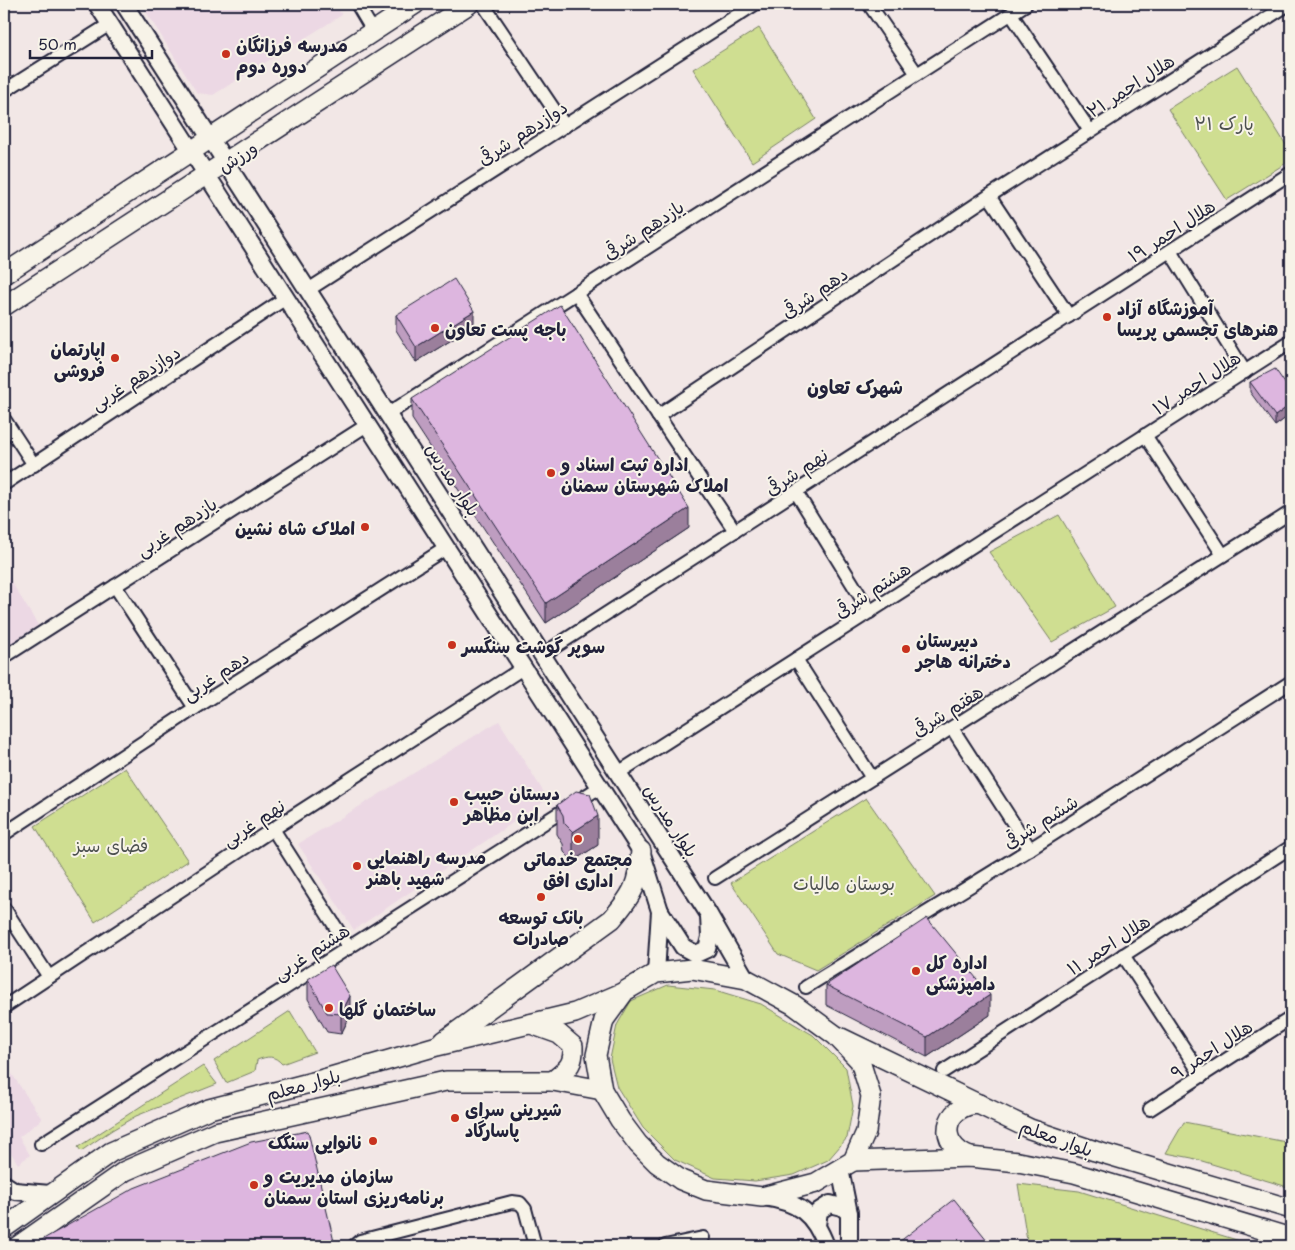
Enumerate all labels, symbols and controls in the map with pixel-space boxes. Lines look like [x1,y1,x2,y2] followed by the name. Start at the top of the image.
[30,28,152,60] scale bar
[236,31,348,81] place label: مدرسه فرزانگان دوره دوم
[38,32,77,55] text: 50 m
[1081,46,1179,124] street label: هلال احمر ۲۱
[220,48,232,60] marker: مدرسه فرزانگان دوره دوم
[472,93,573,173] street label: دوازدهم شرقی
[1194,109,1254,136] park label: پارک ۲۱
[212,133,262,179] street label: ورزش
[1122,192,1220,268] street label: هلال احمر ۱۹
[597,193,690,267] street label: یازدهم شرقی
[775,260,854,326] street label: دهم شرقی
[1117,294,1278,342] place label: آموزشگاه آزاد هنرهای تجسمی پریسا
[1101,311,1113,323] marker: آموزشگاه آزاد هنرهای تجسمی پریسا
[445,315,566,342] place label: باجه پست تعاون
[429,322,441,334] marker: باجه پست تعاون
[51,335,105,383] place label: اپارتمان فروشی
[85,338,186,418] street label: دوازدهم غربی
[1146,343,1246,421] street label: هلال احمر ۱۷
[109,352,121,364] marker: اپارتمان فروشی
[807,372,903,400] district label: شهرک تعاون
[420,437,488,521] street label: بلوار مدرس
[759,440,834,503] street label: نهم شرقی
[559,450,728,498] place label: اداره ثبت اسناد و املاک شهرستان سمنان
[545,467,557,479] marker: اداره ثبت اسناد و املاک شهرستان سمنان
[130,490,223,564] street label: یازدهم غربی
[235,514,355,541] place label: املاک شاه نشین
[359,521,371,533] marker: املاک شاه نشین
[828,554,917,626] street label: هشتم شرقی
[914,626,1011,674] place label: دبیرستان دخترانه هاجر
[460,632,605,659] place label: سوپر گوشت سنگسر
[446,639,458,651] marker: سوپر گوشت سنگسر
[176,643,255,708] street label: دهم غربی
[900,643,912,655] marker: دبیرستان دخترانه هاجر
[906,677,989,744] street label: هفتم شرقی
[638,778,706,862] street label: بلوار مدرس
[462,779,560,827] place label: دبستان حبیب ابن مظاهر
[997,787,1084,856] street label: ششم شرقی
[216,791,291,854] street label: نهم غربی
[448,796,460,808] marker: دبستان حبیب ابن مظاهر
[72,831,148,858] park label: فضای سبز
[572,833,584,845] marker: مجتمع خدماتی اداری افق
[365,843,486,891] place label: مدرسه راهنمایی شهید باهنر
[524,845,633,893] place label: مجتمع خدماتی اداری افق
[351,860,363,872] marker: مدرسه راهنمایی شهید باهنر
[793,869,895,896] park label: بوستان مالیات
[535,891,547,903] marker: بانک توسعه صادرات
[498,903,584,951] place label: بانک توسعه صادرات
[1061,907,1155,981] street label: هلال احمر ۱۱
[267,916,356,988] street label: هشتم غربی
[926,948,995,996] place label: اداره کل دامپزشکی
[910,965,922,977] marker: اداره کل دامپزشکی
[339,995,436,1022] place label: ساختمان گلها
[323,1002,335,1014] marker: ساختمان گلها
[1165,1012,1257,1086] street label: هلال احمر ۹
[263,1061,344,1109] street label: بلوار معلم
[465,1095,562,1143] place label: شیرینی سرای پاسارگاد
[1016,1111,1097,1165] street label: بلوار معلم
[449,1112,461,1124] marker: شیرینی سرای پاسارگاد
[268,1128,363,1155] place label: نانوایی سنگک
[367,1135,379,1147] marker: نانوایی سنگک
[262,1162,444,1210] place label: سازمان مدیریت و برنامه‌ریزی استان سمنان
[248,1179,260,1191] marker: سازمان مدیریت و برنامه‌ریزی استان سمنان

